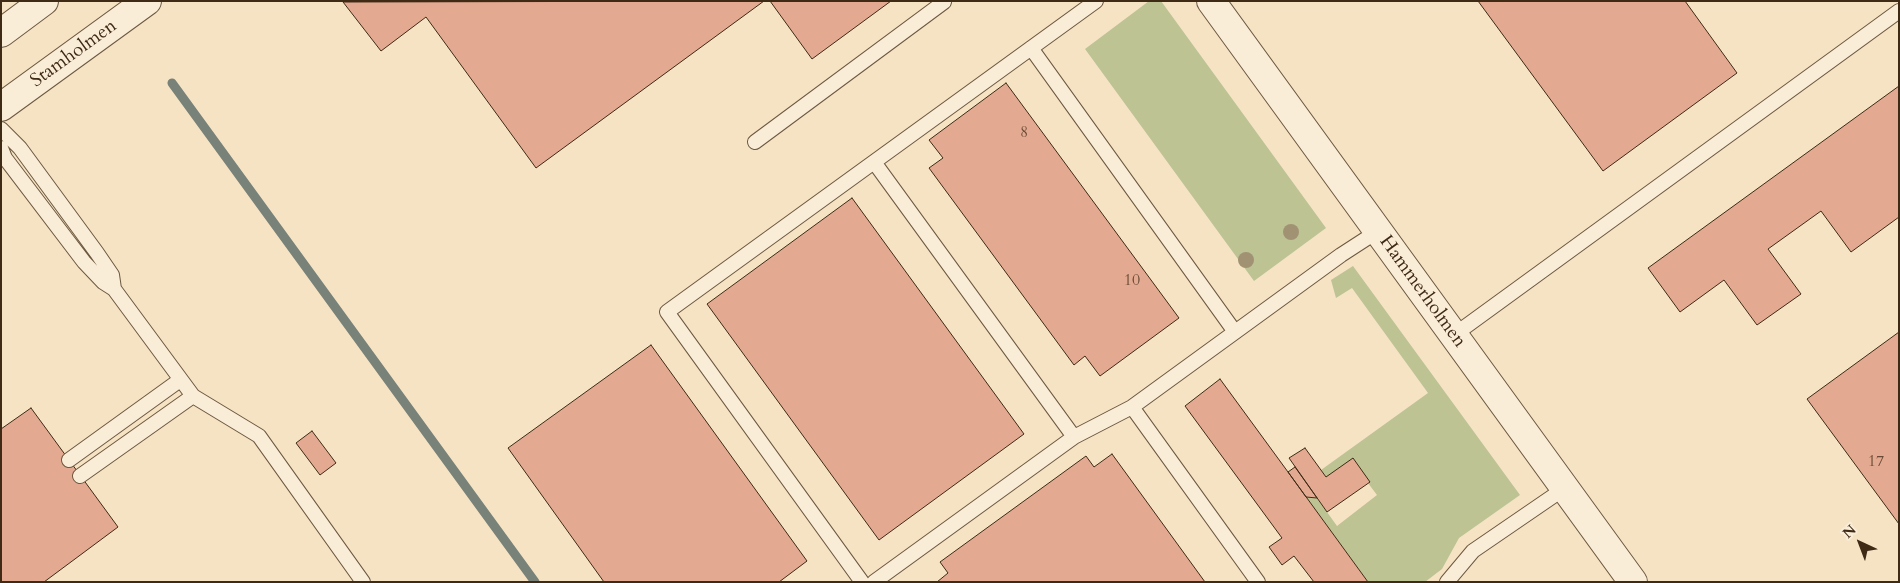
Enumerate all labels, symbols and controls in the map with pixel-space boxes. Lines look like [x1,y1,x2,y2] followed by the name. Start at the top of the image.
[27,15,121,93] street label: Stamholmen
[1020,123,1028,143] house number: 8
[1374,232,1470,352] street label: Hammerholmen
[1124,271,1140,291] house number: 10
[1868,452,1884,472] house number: 17
[1835,518,1885,568] north arrow
[1839,521,1860,543] text: N

